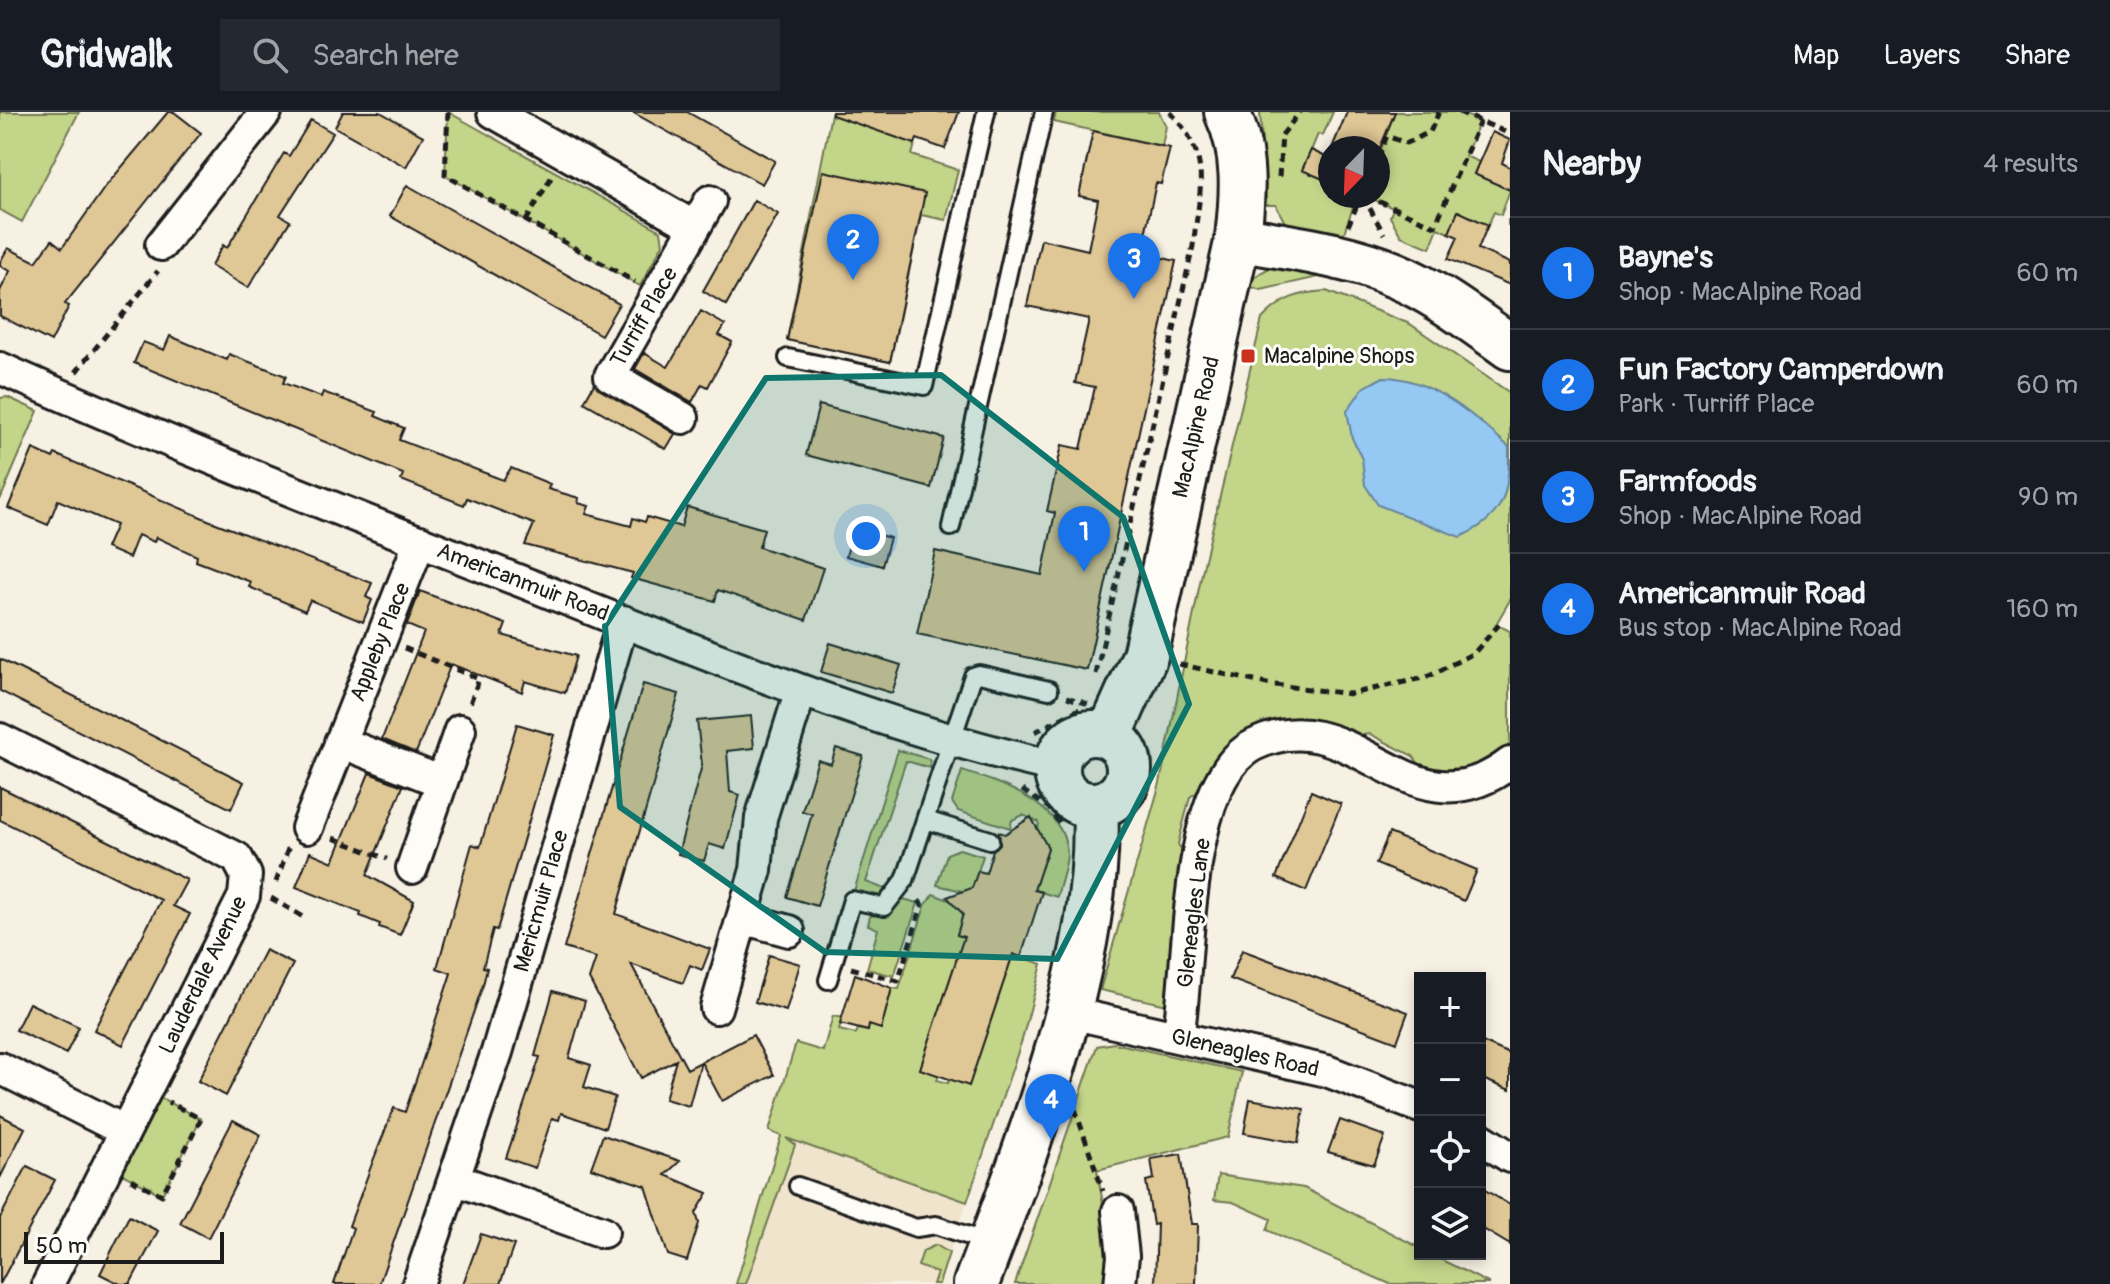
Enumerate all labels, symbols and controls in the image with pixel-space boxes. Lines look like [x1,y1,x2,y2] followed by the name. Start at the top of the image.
[220,19,780,91] search box
[40,31,172,79] text: Gridwalk
[248,33,292,77] icon: search
[312,37,459,74] text: Search here
[1793,38,1839,73] text: Map
[1883,38,1960,73] text: Layers
[2004,38,2070,73] text: Share
[1318,136,1390,208] north arrow
[1542,143,1641,186] text: Nearby
[1983,148,2078,180] text: 4 results
[827,214,879,280] pin: 2
[1108,233,1160,299] pin: 3
[1618,239,1713,276] text: Bayne's
[1563,257,1573,289] text: 1
[2016,257,2078,289] text: 60 m
[604,262,684,372] street label: Turriff Place
[1618,276,1862,308] text: Shop · MacAlpine Road
[1264,342,1414,370] place label: Macalpine Shops
[1239,347,1257,365] marker: Macalpine Shops
[1618,351,1944,388] text: Fun Factory Camperdown
[1166,353,1226,501] street label: MacAlpine Road
[1561,369,1575,401] text: 2
[2016,369,2078,401] text: 60 m
[1618,388,1814,420] text: Park · Turriff Place
[1618,463,1756,500] text: Farmfoods
[1561,481,1575,513] text: 3
[2018,481,2078,513] text: 90 m
[1618,500,1862,532] text: Shop · MacAlpine Road
[1058,506,1110,572] pin: 1
[846,516,886,556] your location
[433,536,613,628] street label: Americanmuir Road
[1618,575,1866,612] text: Americanmuir Road
[343,578,417,706] street label: Appleby Place
[1560,593,1576,625] text: 4
[2006,593,2078,625] text: 160 m
[1618,612,1902,644] text: Bus stop · MacAlpine Road
[507,827,575,975] street label: Mericmuir Place
[1171,836,1217,989] street label: Gleneagles Lane
[153,891,253,1058] street label: Lauderdale Avenue
[1414,972,1486,1260] map controls
[1414,972,1486,1044] button: +
[1168,1022,1322,1084] street label: Gleneagles Road
[1414,1044,1486,1116] button: −
[1025,1074,1077,1140] pin: 4
[1414,1116,1486,1188] button: locate
[1414,1188,1486,1260] button: layers
[24,1228,224,1264] scale bar
[36,1232,87,1260] text: 50 m

